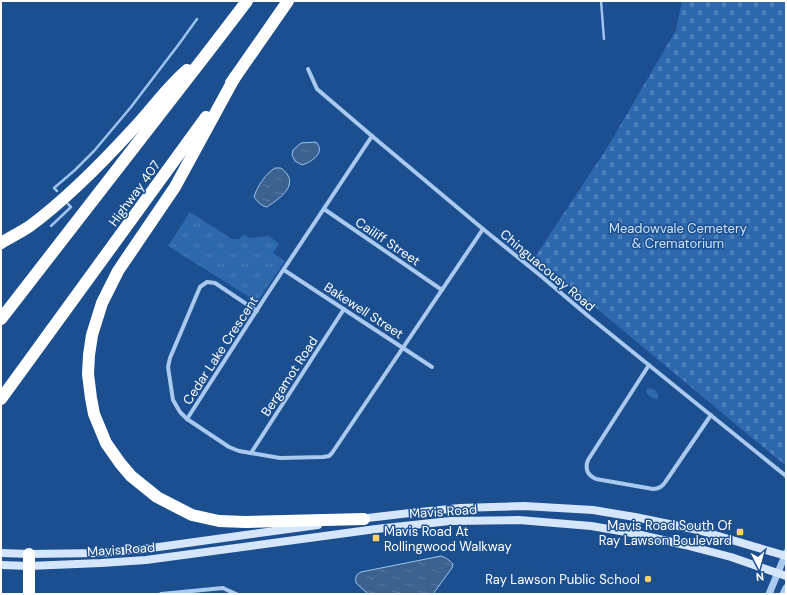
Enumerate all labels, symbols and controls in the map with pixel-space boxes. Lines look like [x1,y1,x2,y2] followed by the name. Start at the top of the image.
[105,157,164,230] street label: Highway 407
[352,213,423,269] street label: Cailiff Street
[609,220,747,252] park label: Meadowvale Cemetery & Crematorium
[497,226,599,315] street label: Chinguacousy Road
[321,278,407,342] street label: Bakewell Street
[179,293,262,408] street label: Cedar Lake Crescent
[257,333,322,420] street label: Bergamot Road
[409,501,478,522] street label: Mavis Road
[599,517,733,549] place label: Mavis Road South Of Ray Lawson Boulevard
[384,523,512,555] place label: Mavis Road At Rollingwood Walkway
[735,527,745,537] marker: Mavis Road South Of Ray Lawson Boulevard
[371,533,381,543] marker: Mavis Road At Rollingwood Walkway
[87,539,156,560] street label: Mavis Road
[739,547,779,587] north arrow
[755,570,765,584] text: N
[485,571,640,588] place label: Ray Lawson Public School
[643,574,653,584] marker: Ray Lawson Public School

